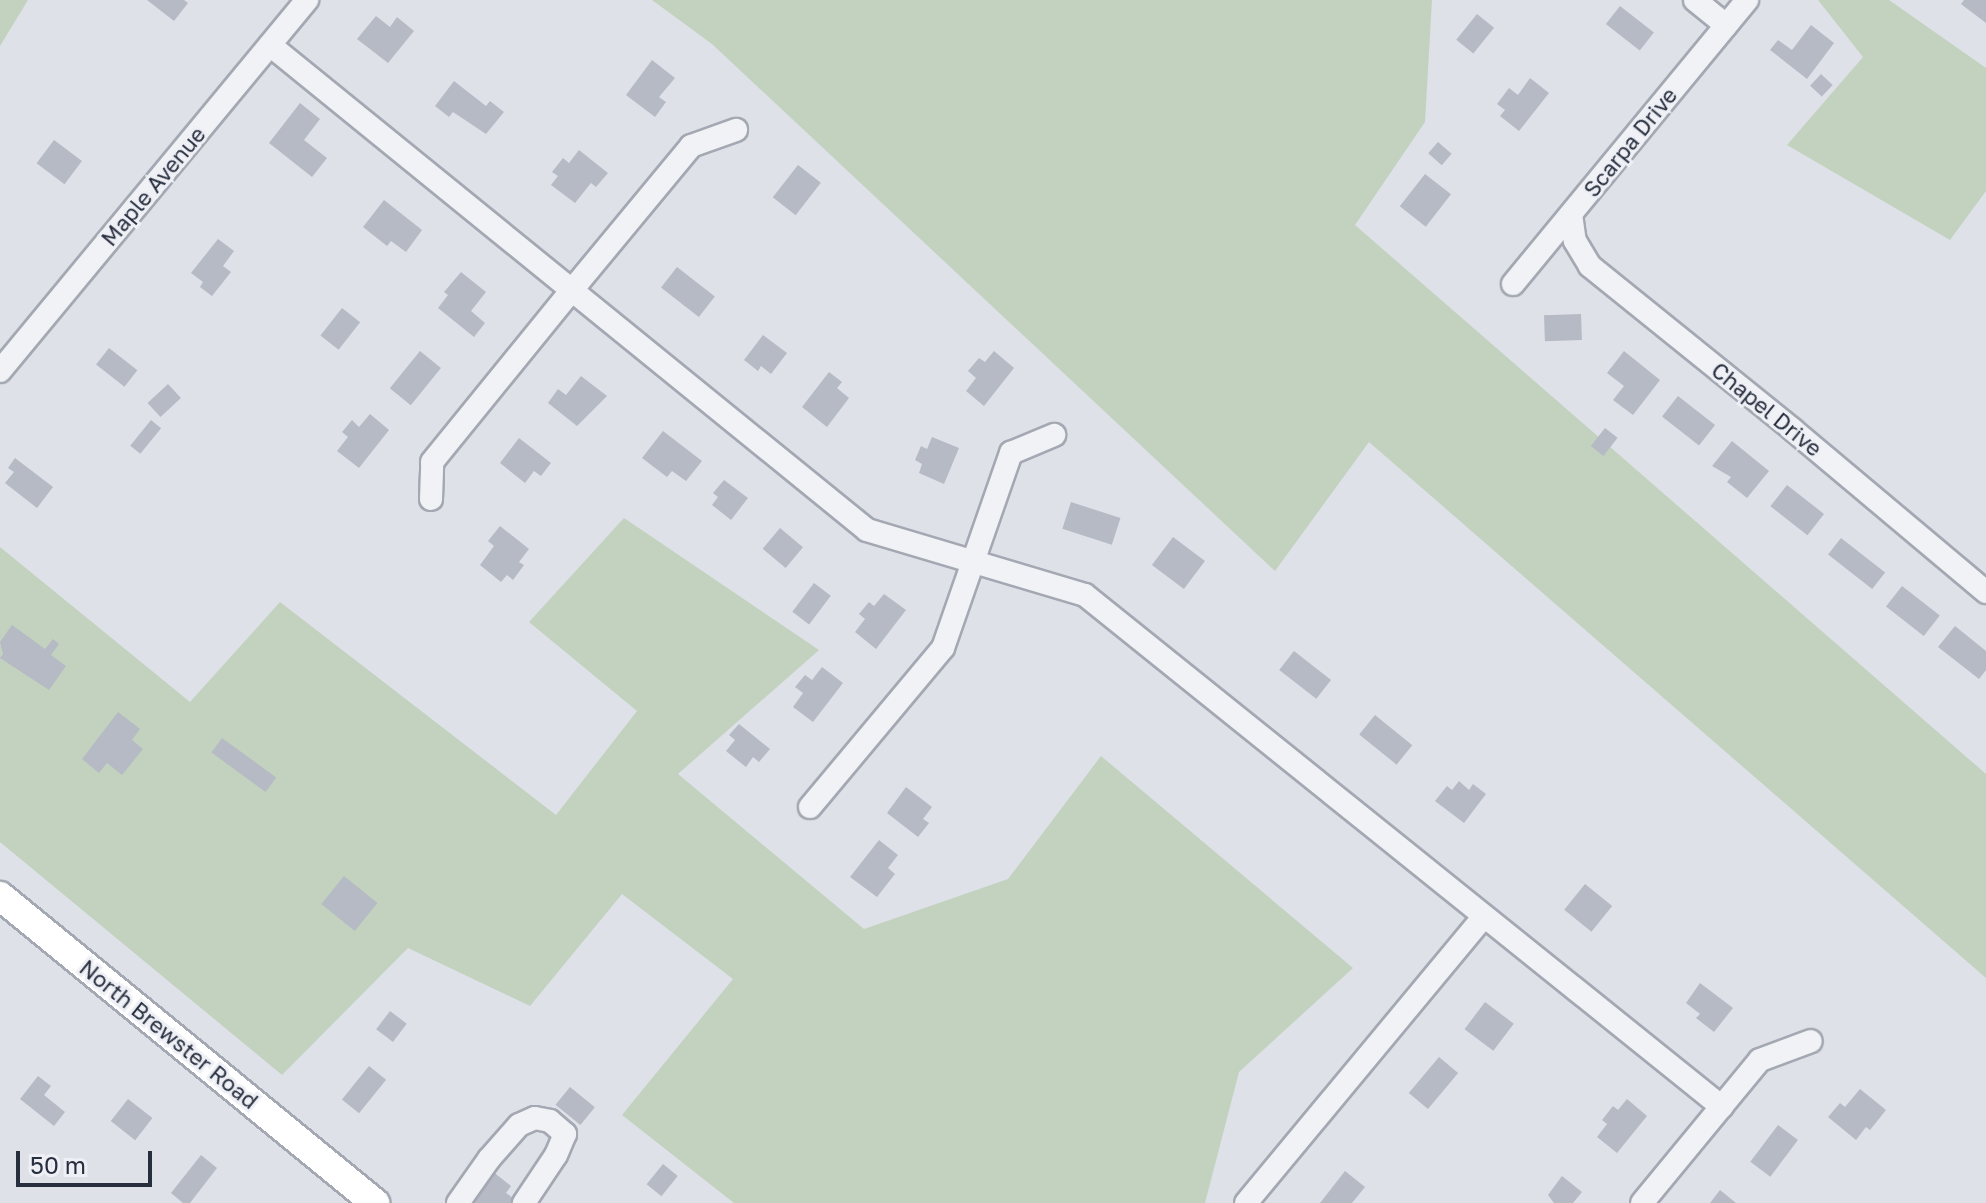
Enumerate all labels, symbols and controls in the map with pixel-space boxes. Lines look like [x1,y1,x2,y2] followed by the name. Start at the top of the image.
[1578,82,1682,202] street label: Scarpa Drive
[95,121,211,251] street label: Maple Avenue
[1707,356,1827,462] street label: Chapel Drive
[75,954,263,1114] street label: North Brewster Road
[20,1135,156,1185] scale bar
[30,1150,86,1179] text: 50 m

